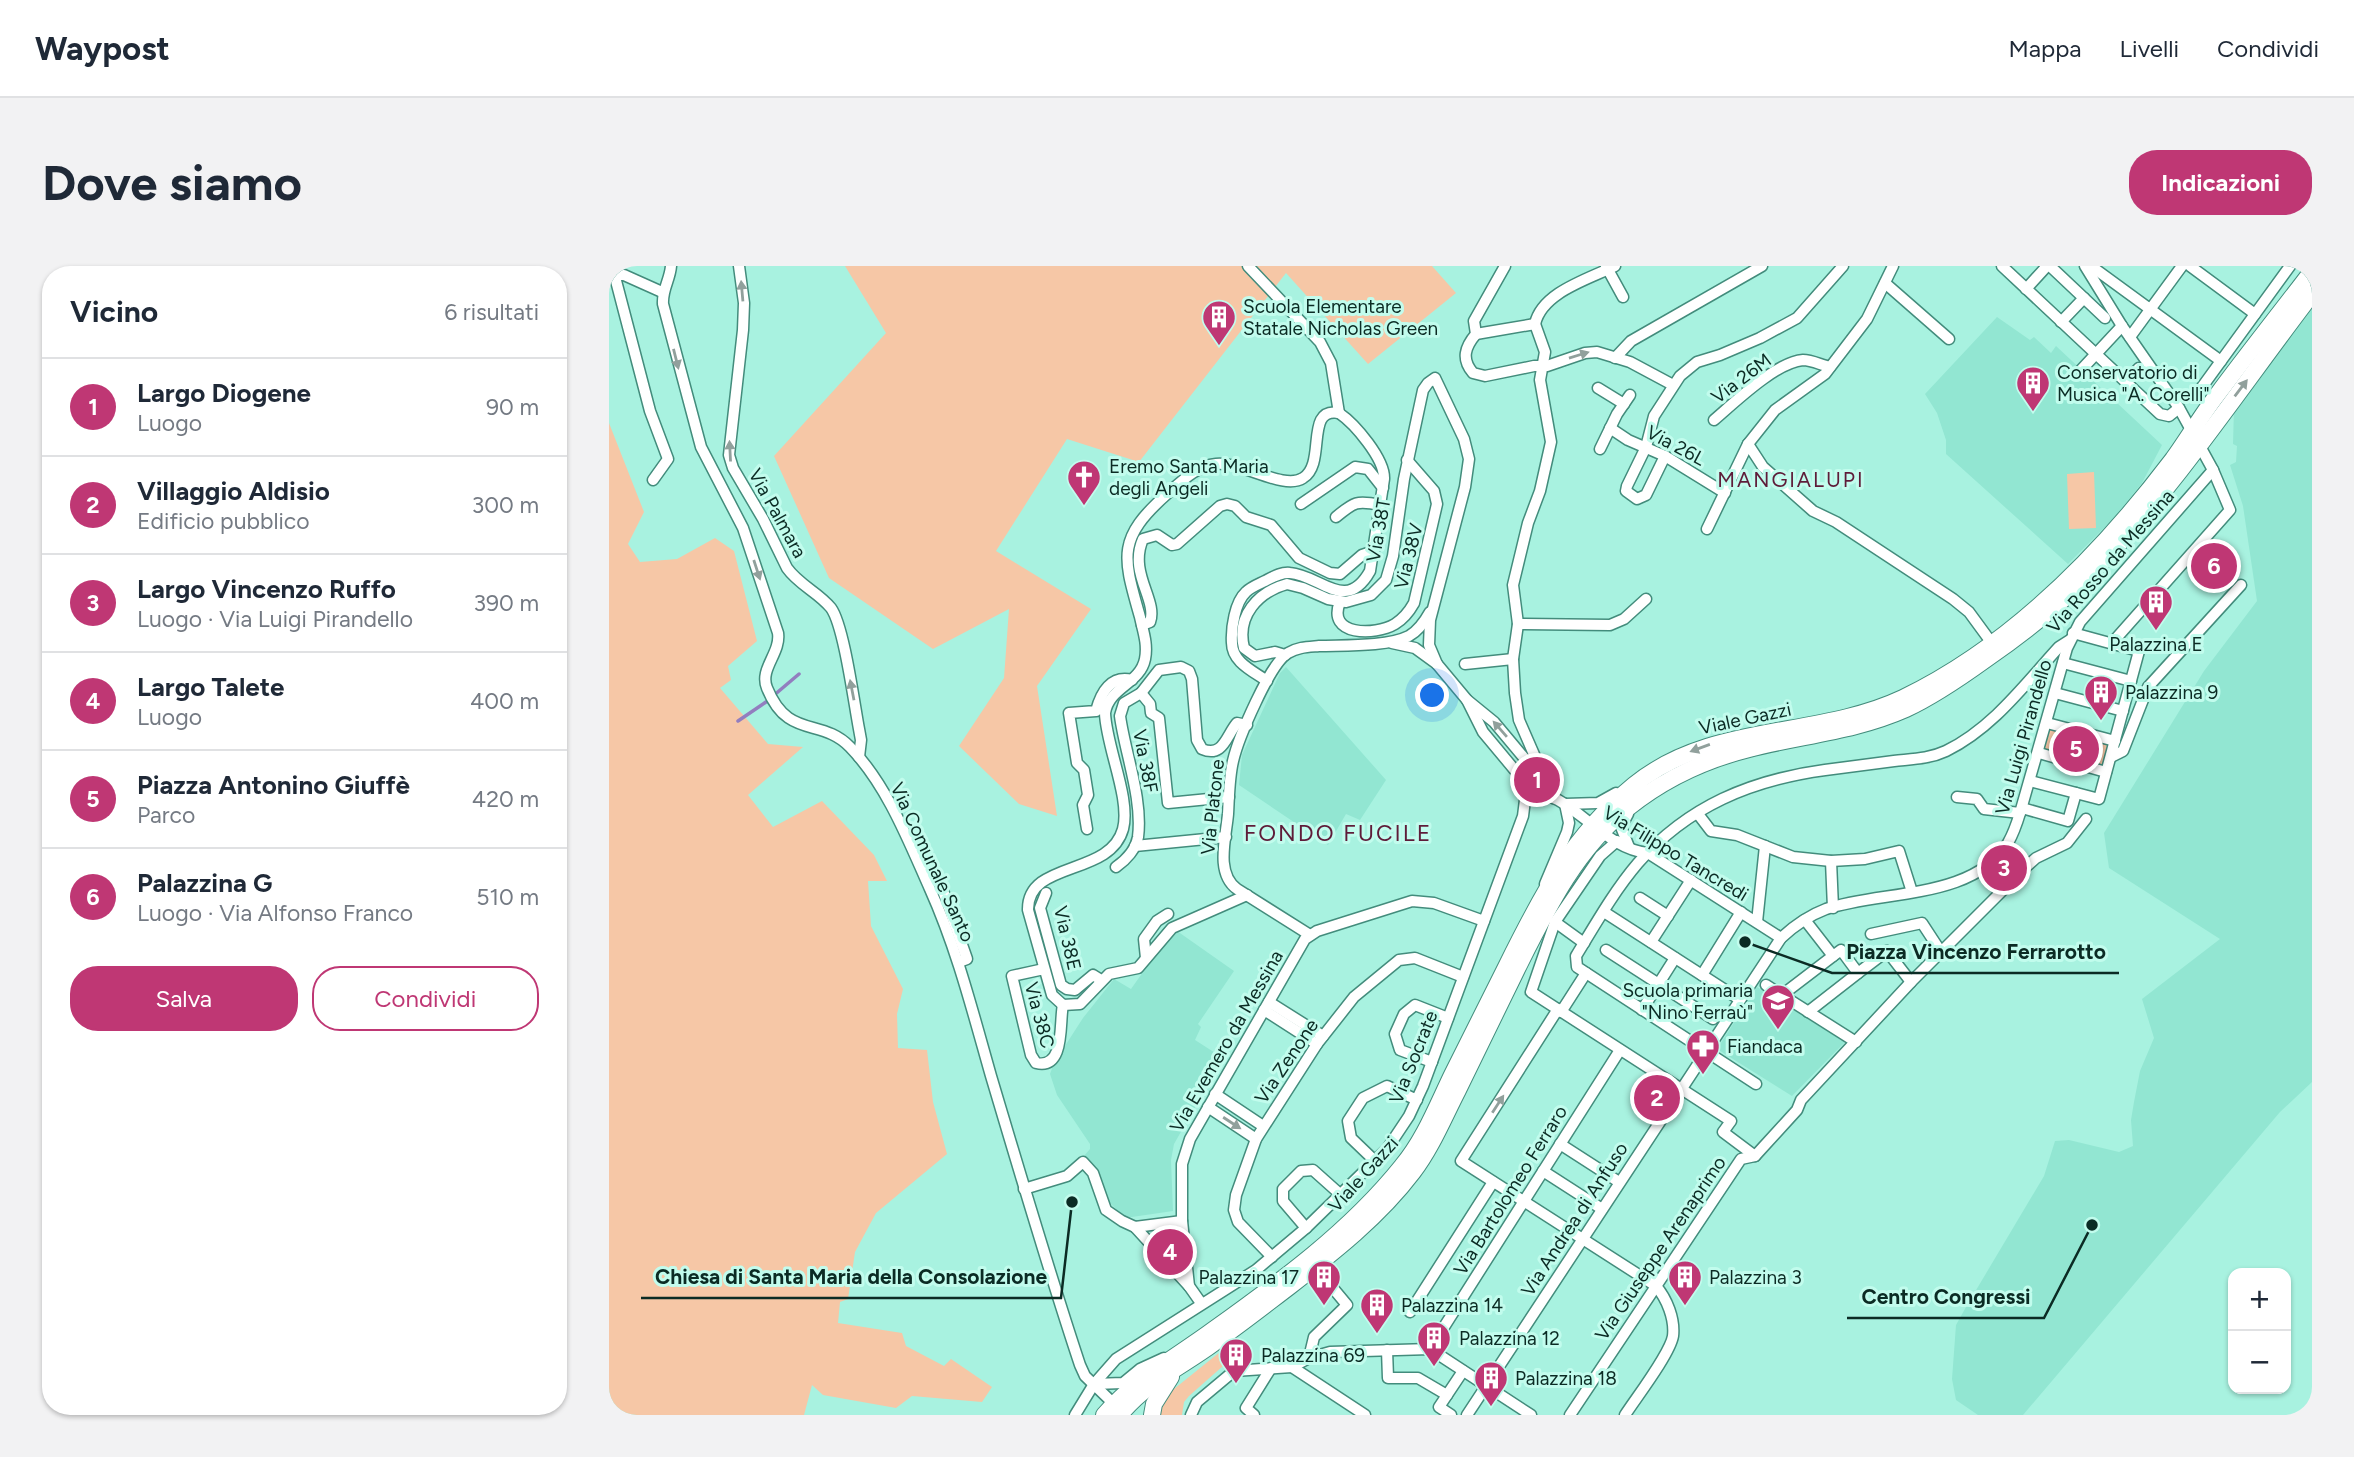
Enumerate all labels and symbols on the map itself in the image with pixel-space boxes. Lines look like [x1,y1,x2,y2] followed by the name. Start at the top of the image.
[737,280,748,302] one-way arrow
[1243,295,1438,340] place label: Scuola Elementare Statale Nicholas Green
[1200,298,1238,347] building icon: Scuola Elementare Statale Nicholas Green
[671,348,682,370] one-way arrow
[1707,348,1776,408] street label: Via 26M
[1568,350,1589,360] one-way arrow
[2057,361,2210,406] place label: Conservatorio di Musica "A. Corelli"
[2014,364,2052,413] building icon: Conservatorio di Musica "A. Corelli"
[2233,379,2247,397] one-way arrow
[1642,420,1709,470] street label: Via 26L
[725,439,736,461] one-way arrow
[1109,455,1269,500] place label: Eremo Santa Maria degli Angeli
[1065,458,1103,507] church icon: Eremo Santa Maria degli Angeli
[744,465,812,562] street label: Via Palmara
[1717,467,1865,492] district label: MANGIALUPI
[2042,485,2179,638] street label: Via Rosso da Messina
[1362,496,1396,564] street label: Via 38T
[1389,521,1428,591] street label: Via 38V
[2191,540,2237,592] pin: 6
[753,560,763,581] one-way arrow
[2137,583,2175,632] building icon: Palazzina E
[2109,633,2203,656] place label: Palazzina E
[1990,657,2057,817] street label: Via Luigi Pirandello
[2082,673,2120,722] building icon: Palazzina 9
[1415,678,1449,712] your location
[846,679,857,701] one-way arrow
[2125,681,2218,704] place label: Palazzina 9
[1697,697,1793,739] street label: Viale Gazzi
[1492,720,1508,738] one-way arrow
[2053,723,2099,775] pin: 5
[1128,727,1163,795] street label: Via 38F
[1690,743,1711,754] one-way arrow
[1514,754,1560,806] pin: 1
[1196,758,1229,856] street label: Via Platone
[886,779,980,946] street label: Via Comunale Santo
[1599,801,1753,906] street label: Via Filippo Tancredi
[1244,819,1432,847] district label: FONDO FUCILE
[1981,842,2027,894] pin: 3
[1049,904,1086,972] street label: Via 38E
[1832,931,2119,973] callout: Piazza Vincenzo Ferrarotto
[1846,939,2106,964] text: Piazza Vincenzo Ferrarotto
[1165,946,1288,1136] street label: Via Evemero da Messina
[1020,979,1059,1051] street label: Via 38C
[1622,979,1753,1024] place label: Scuola primaria "Nino Ferraù"
[1759,982,1797,1031] school or university icon: Scuola primaria "Nino Ferraù"
[1384,1007,1443,1107] street label: Via Socrate
[1250,1015,1323,1108] street label: Via Zenone
[1684,1027,1722,1076] pharmacy icon: Fiandaca
[1727,1035,1803,1058] place label: Fiandaca
[1634,1072,1680,1124] pin: 2
[1491,1094,1504,1114] one-way arrow
[1449,1101,1572,1279] street label: Via Bartolomeo Ferraro
[1223,1116,1241,1130] one-way arrow
[1323,1132,1403,1217] street label: Viale Gazzi
[1516,1138,1633,1301] street label: Via Andrea di Anfuso
[1590,1152,1731,1345] street label: Via Giuseppe Arenaprimo
[1147,1226,1193,1278] pin: 4
[641,1256,1061,1298] callout: Chiesa di Santa Maria della Consolazione
[1305,1258,1343,1307] building icon: Palazzina 17
[1666,1258,1704,1307] building icon: Palazzina 3
[655,1264,1047,1289] text: Chiesa di Santa Maria della Consolazione
[1199,1266,1299,1289] place label: Palazzina 17
[1709,1266,1802,1289] place label: Palazzina 3
[1847,1276,2044,1318] callout: Centro Congressi
[1861,1284,2031,1309] text: Centro Congressi
[1358,1286,1396,1335] building icon: Palazzina 14
[1401,1294,1503,1317] place label: Palazzina 14
[1415,1319,1453,1368] building icon: Palazzina 12
[1459,1327,1560,1350] place label: Palazzina 12
[1217,1336,1255,1385] building icon: Palazzina 69
[1261,1344,1365,1367] place label: Palazzina 69
[1472,1359,1510,1408] building icon: Palazzina 18
[1515,1367,1617,1390] place label: Palazzina 18

